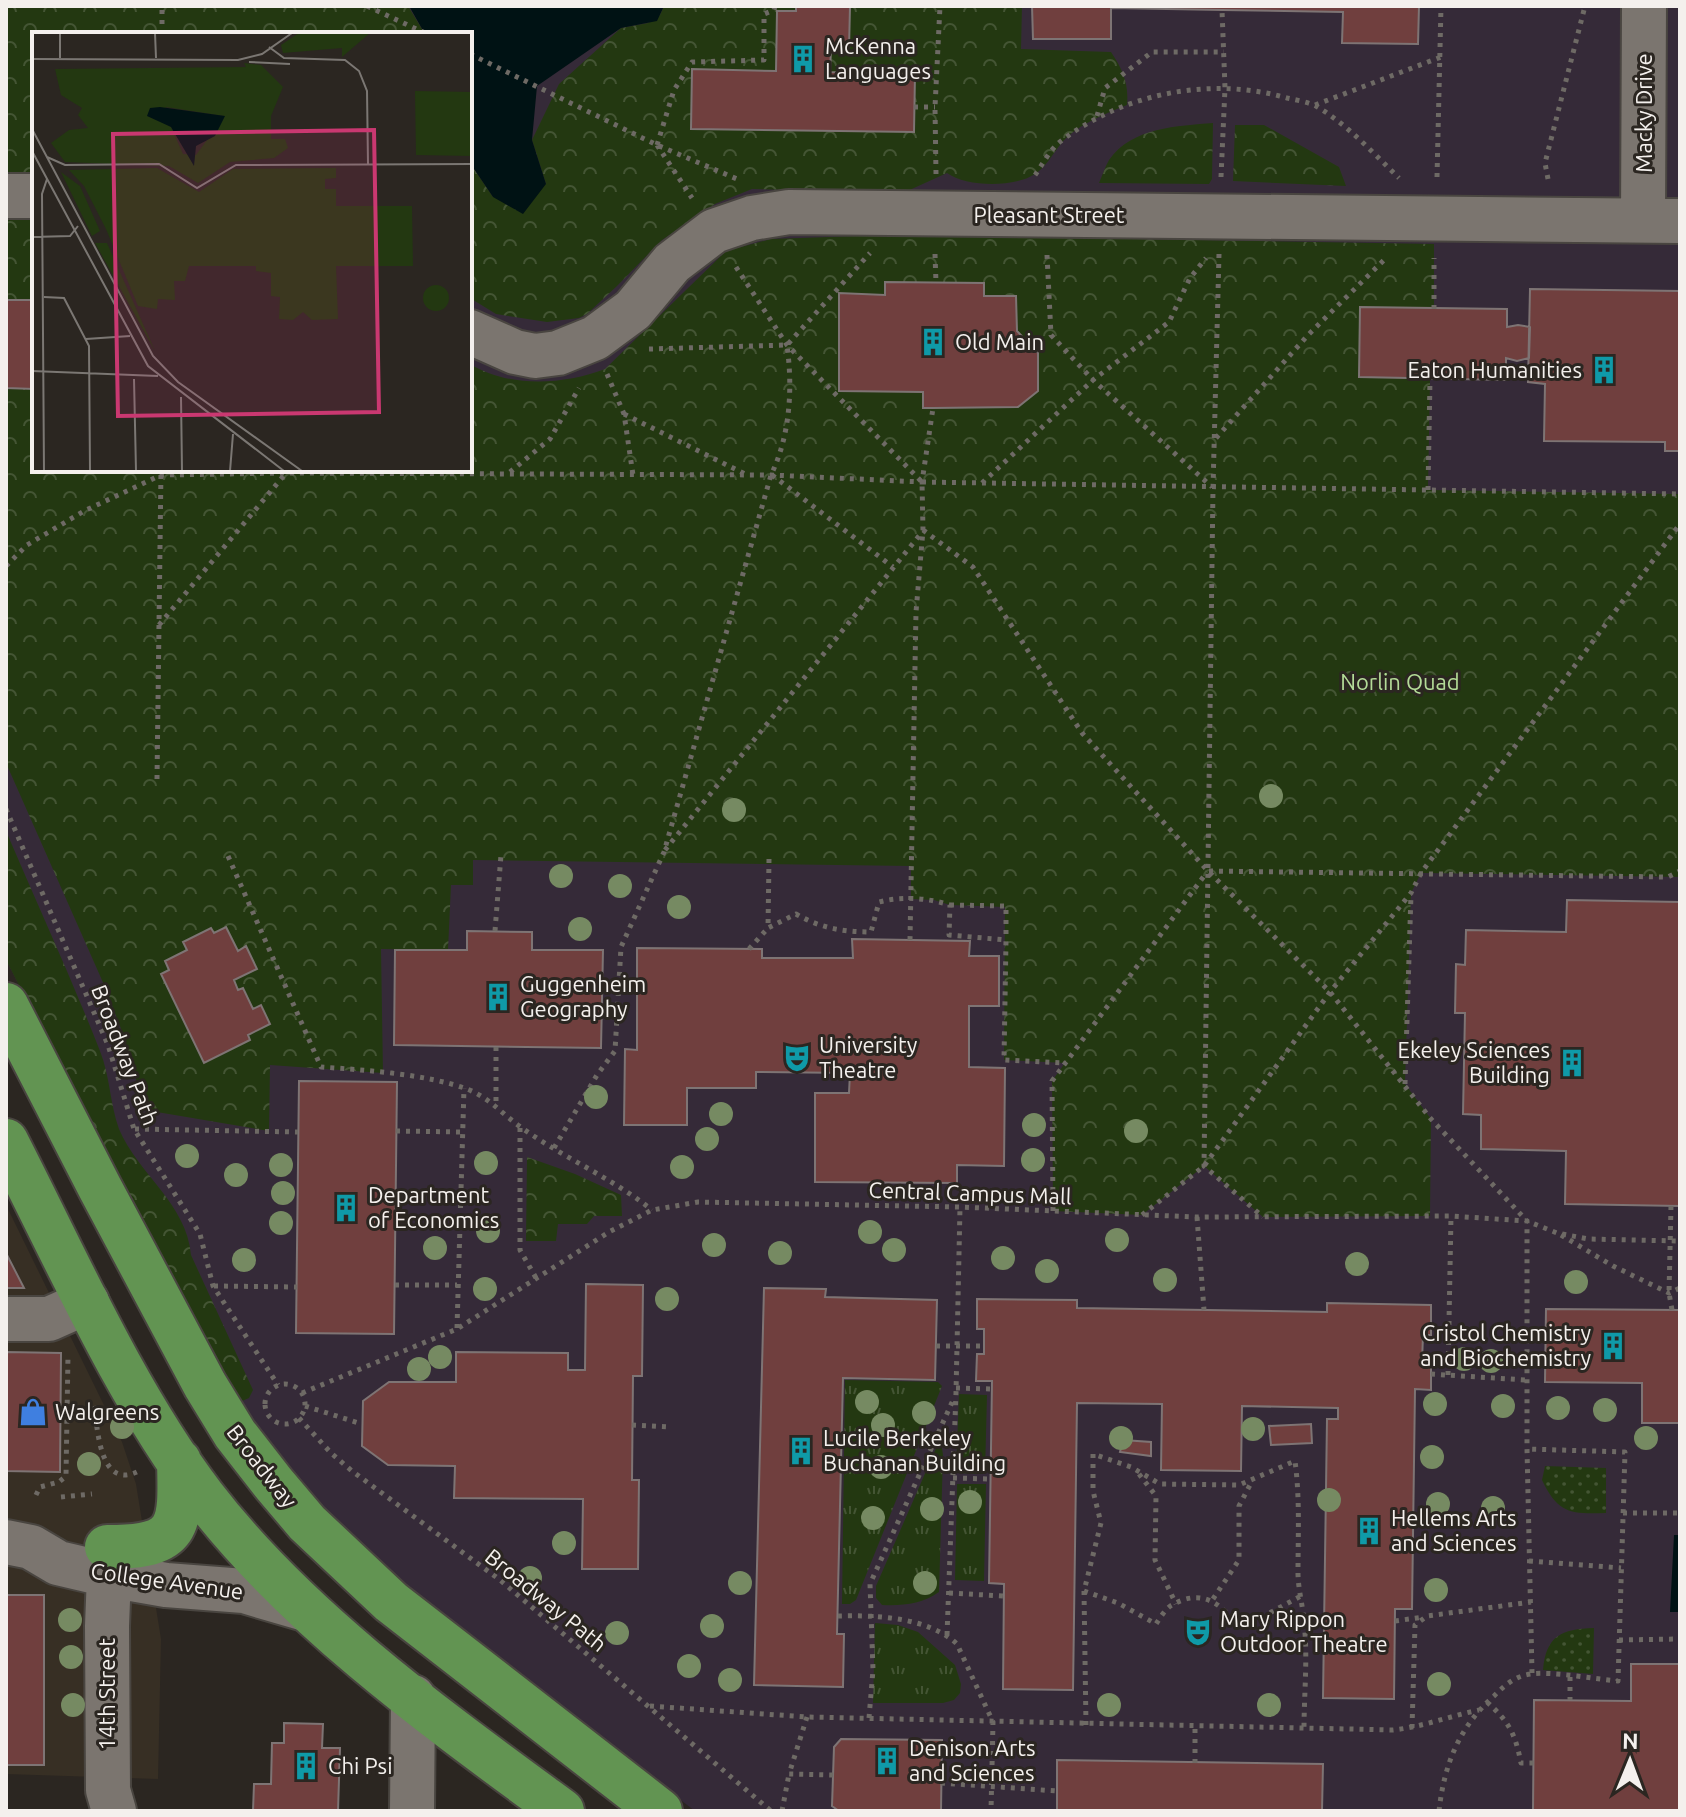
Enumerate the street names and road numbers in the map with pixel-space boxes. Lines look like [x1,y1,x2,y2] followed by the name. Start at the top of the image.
[1631,53,1656,173] street label: Macky Drive
[974,202,1125,227] street label: Pleasant Street
[87,981,164,1129] street label: Broadway Path
[868,1176,1072,1209] street label: Central Campus Mall
[222,1419,303,1512] street label: Broadway
[481,1543,612,1656] street label: Broadway Path
[89,1557,245,1604] street label: College Avenue
[94,1637,119,1750] street label: 14th Street

